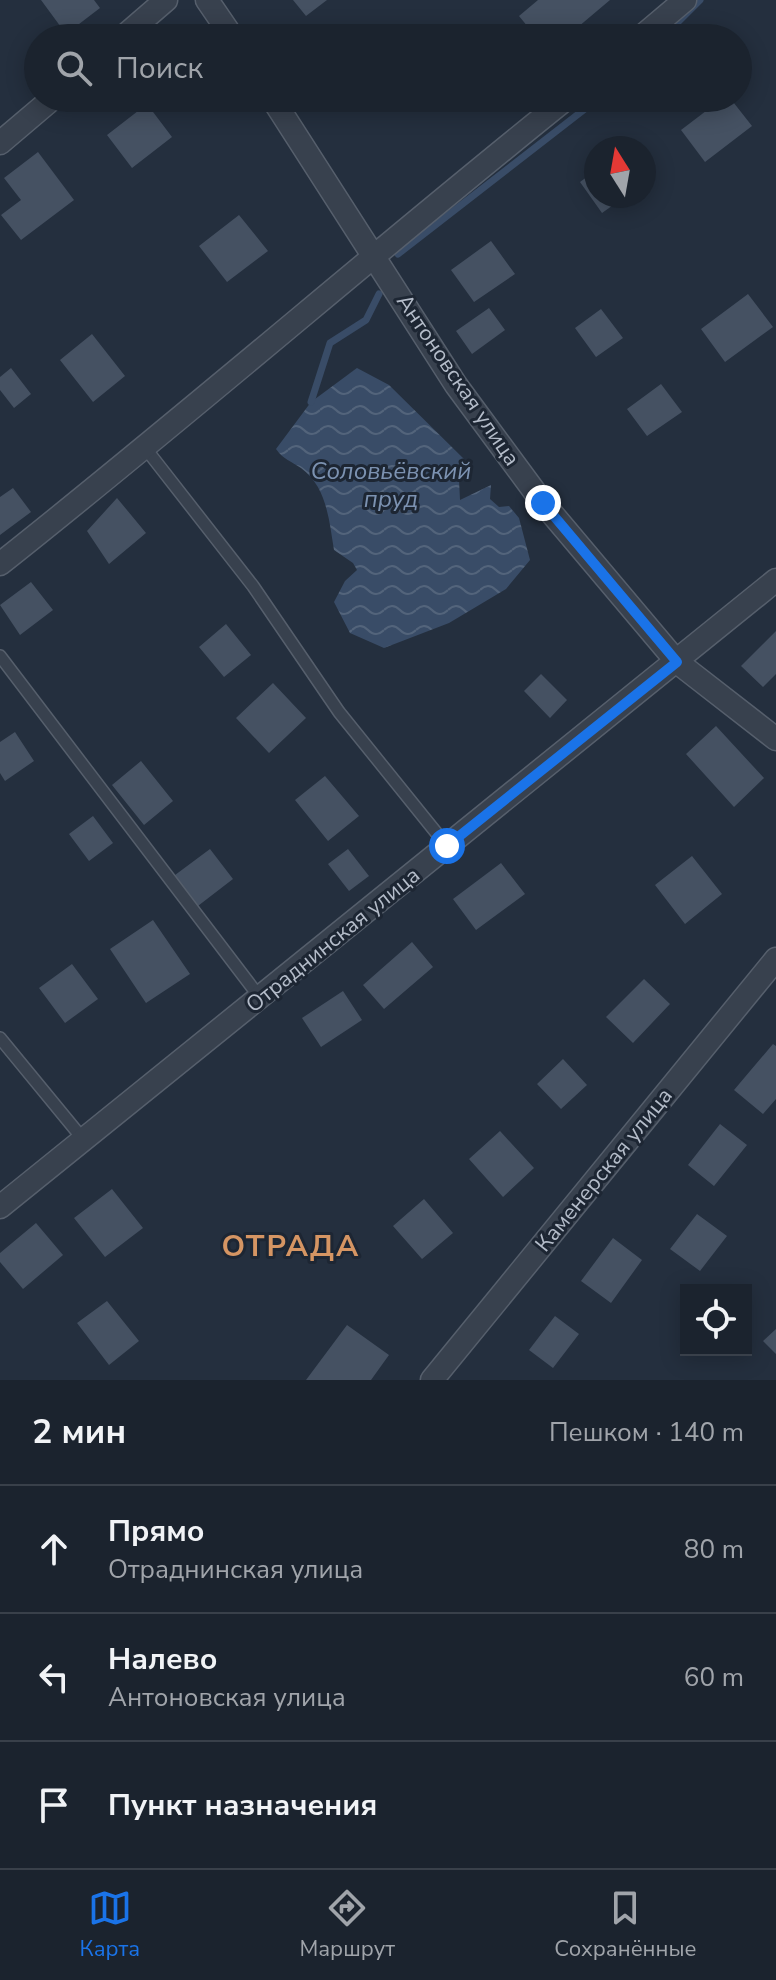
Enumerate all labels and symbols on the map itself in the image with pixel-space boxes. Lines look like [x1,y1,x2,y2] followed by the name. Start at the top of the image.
[584,136,656,208] north arrow
[389,288,527,472] street label: Антоновская улица
[311,455,471,515] water label: Соловьёвский пруд
[525,485,561,521] route end
[429,828,465,864] route start
[240,860,426,1020] street label: Отраднинская улица
[528,1082,680,1258] street label: Каменерская улица
[222,1226,360,1267] district label: ОТРАДА

